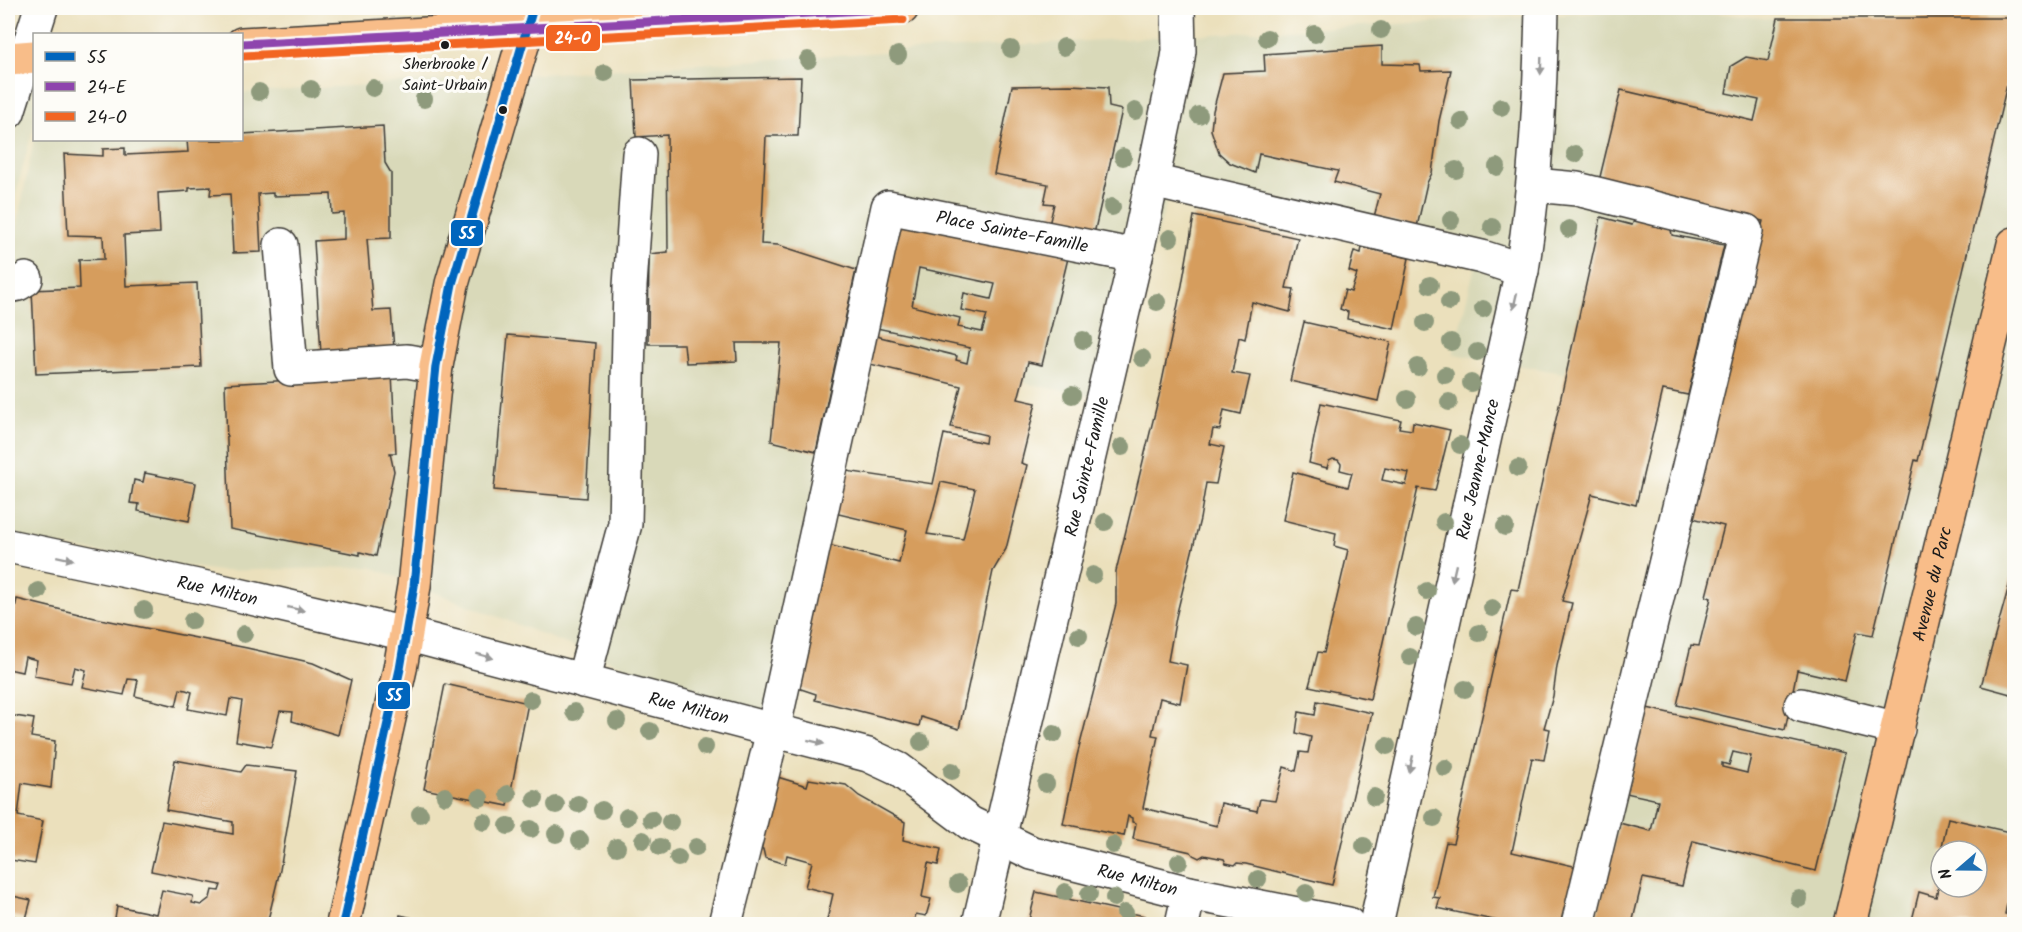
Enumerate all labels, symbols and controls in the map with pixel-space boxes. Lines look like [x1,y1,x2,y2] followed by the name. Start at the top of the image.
[545,24,601,52] line badge: 24-O
[555,27,591,52] text: 24-O
[33,33,243,141] legend
[439,39,451,51] marker: Sherbrooke / Saint-Urbain
[87,44,108,73] text: 55
[403,52,489,98] place label: Sherbrooke / Saint-Urbain
[1536,56,1545,75] one-way arrow
[87,74,127,103] text: 24-E
[87,104,127,133] text: 24-O
[497,104,509,116] unlabelled marker
[933,204,1091,262] street label: Place Sainte-Famille
[450,219,484,247] line badge: 55
[458,222,477,247] text: 55
[1510,292,1520,310] one-way arrow
[1057,394,1118,540] street label: Rue Sainte-Famille
[1449,396,1509,543] street label: Rue Jeanne-Mance
[1906,524,1961,645] street label: Avenue du Parc
[56,554,75,563] one-way arrow
[1449,564,1459,583] one-way arrow
[174,569,260,615] street label: Rue Milton
[287,604,306,614] one-way arrow
[476,651,495,661] one-way arrow
[377,681,411,710] line badge: 55
[385,684,404,709] text: 55
[645,685,732,734] street label: Rue Milton
[807,738,825,748] one-way arrow
[1406,754,1416,773] one-way arrow
[1929,839,1989,899] north arrow
[1094,857,1180,906] street label: Rue Milton
[1933,865,1960,883] text: N

